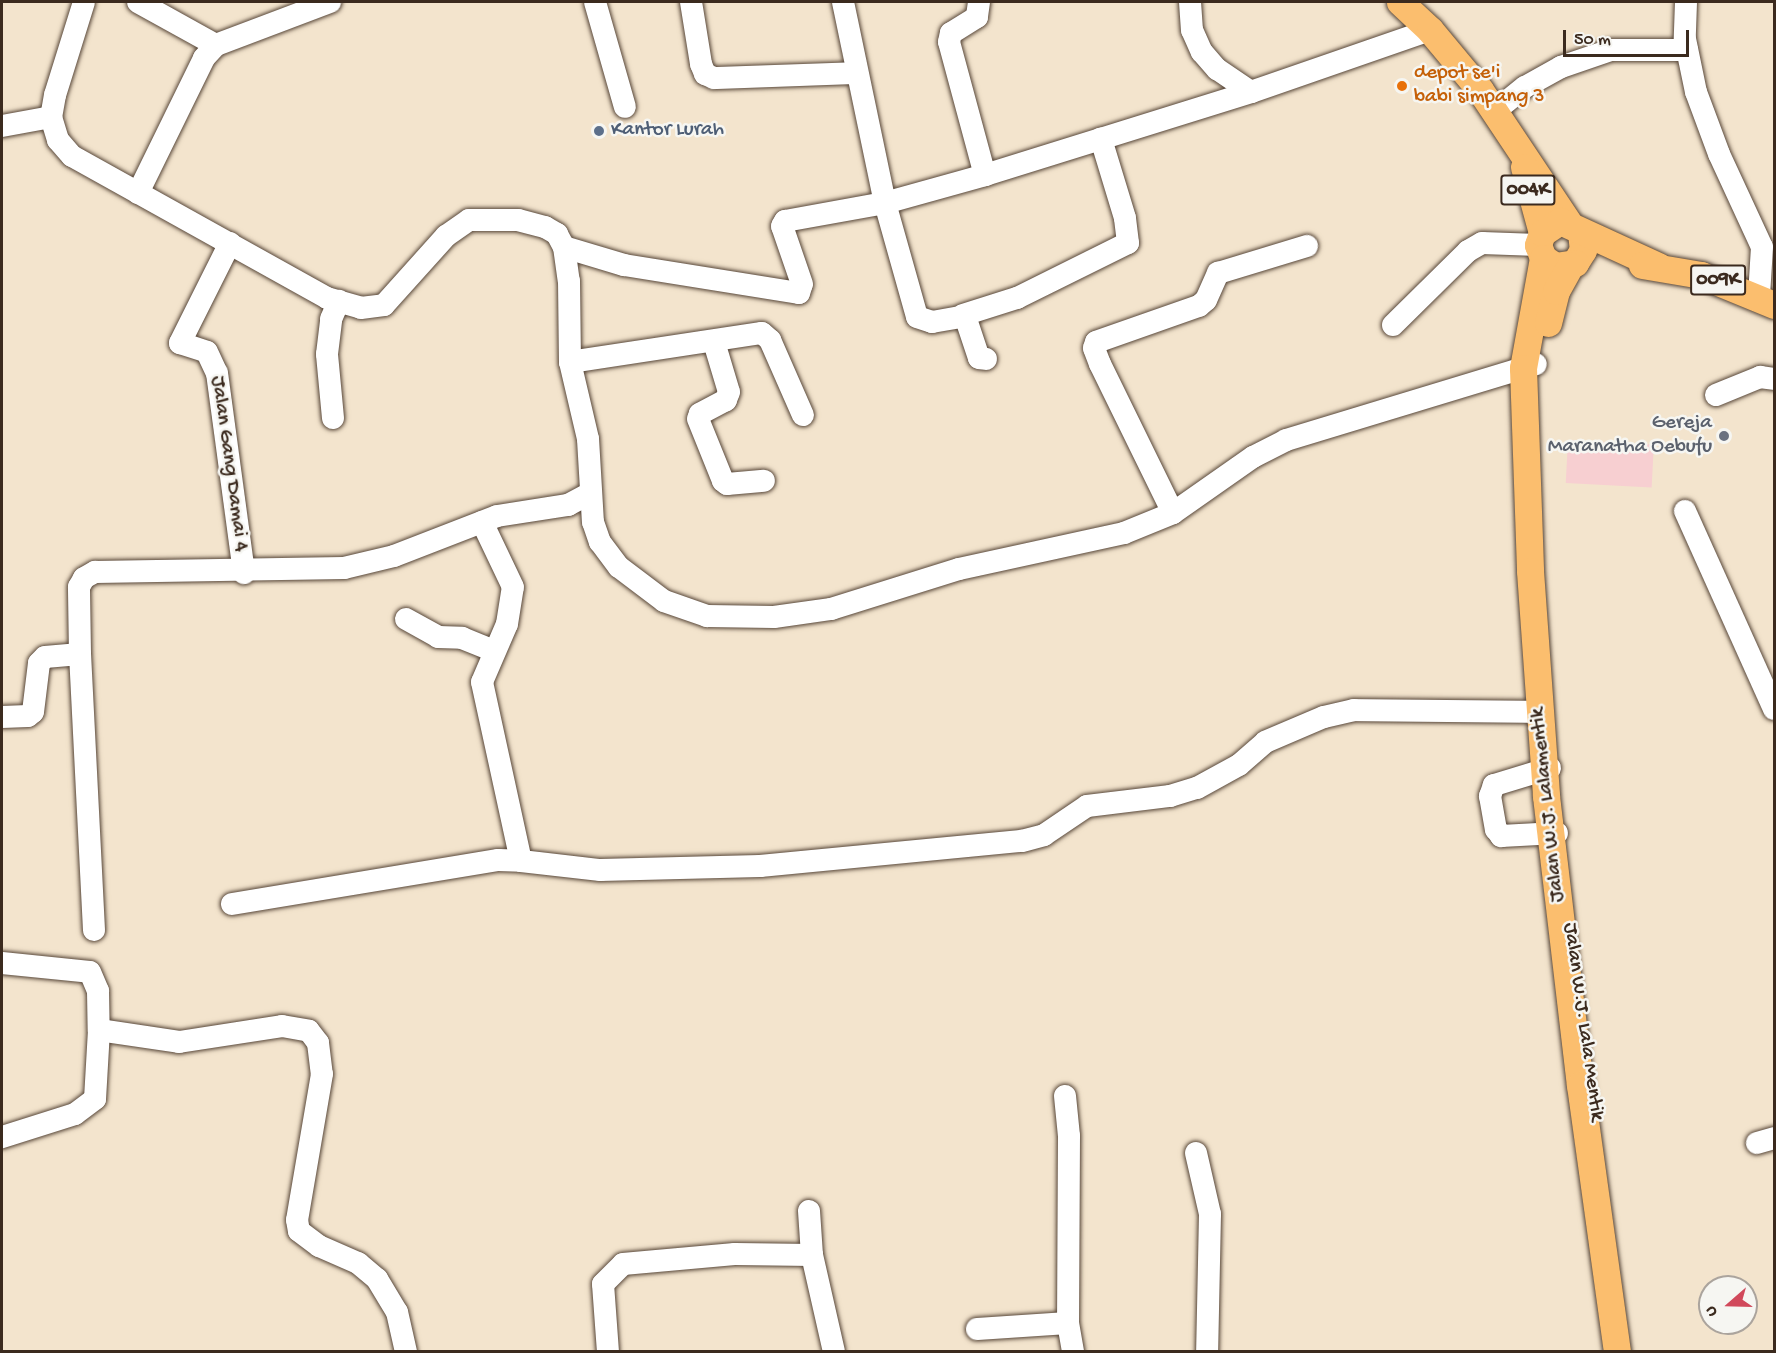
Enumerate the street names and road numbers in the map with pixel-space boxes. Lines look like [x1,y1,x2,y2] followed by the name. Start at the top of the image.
[1500,173,1556,207] road number: 004K
[1690,263,1746,297] road number: 009K
[203,375,253,553] street label: Jalan Gang Damai 4
[1526,707,1572,903] street label: Jalan W.J. Lalamentik
[1556,921,1608,1123] street label: Jalan W.J. Lala Mentik

